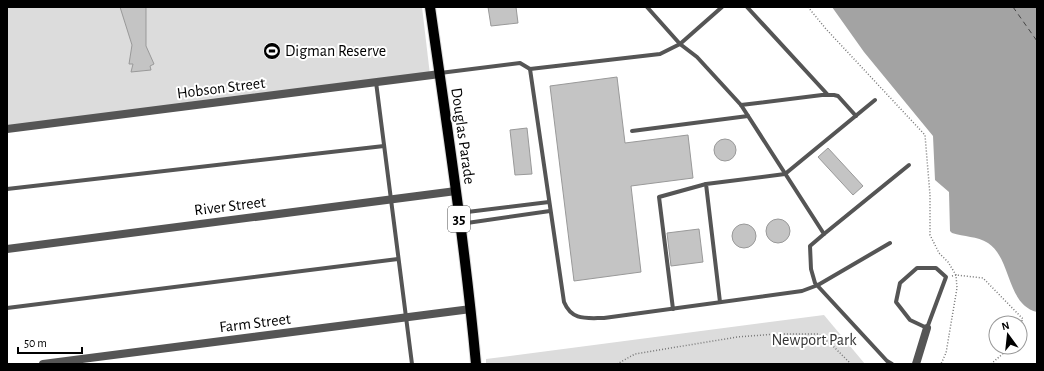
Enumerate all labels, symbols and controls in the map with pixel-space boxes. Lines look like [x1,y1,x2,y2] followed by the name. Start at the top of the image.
[262,41,282,61] sports icon: Digman Reserve
[285,43,386,59] place label: Digman Reserve
[176,75,266,101] street label: Hobson Street
[448,87,478,185] street label: Douglas Parade
[193,194,267,218] street label: River Street
[448,206,470,232] road number: 35
[218,311,292,335] street label: Farm Street
[988,315,1028,355] north arrow
[1000,320,1011,332] text: N
[18,329,82,355] scale bar
[771,332,857,348] park label: Newport Park
[24,337,47,349] text: 50 m

